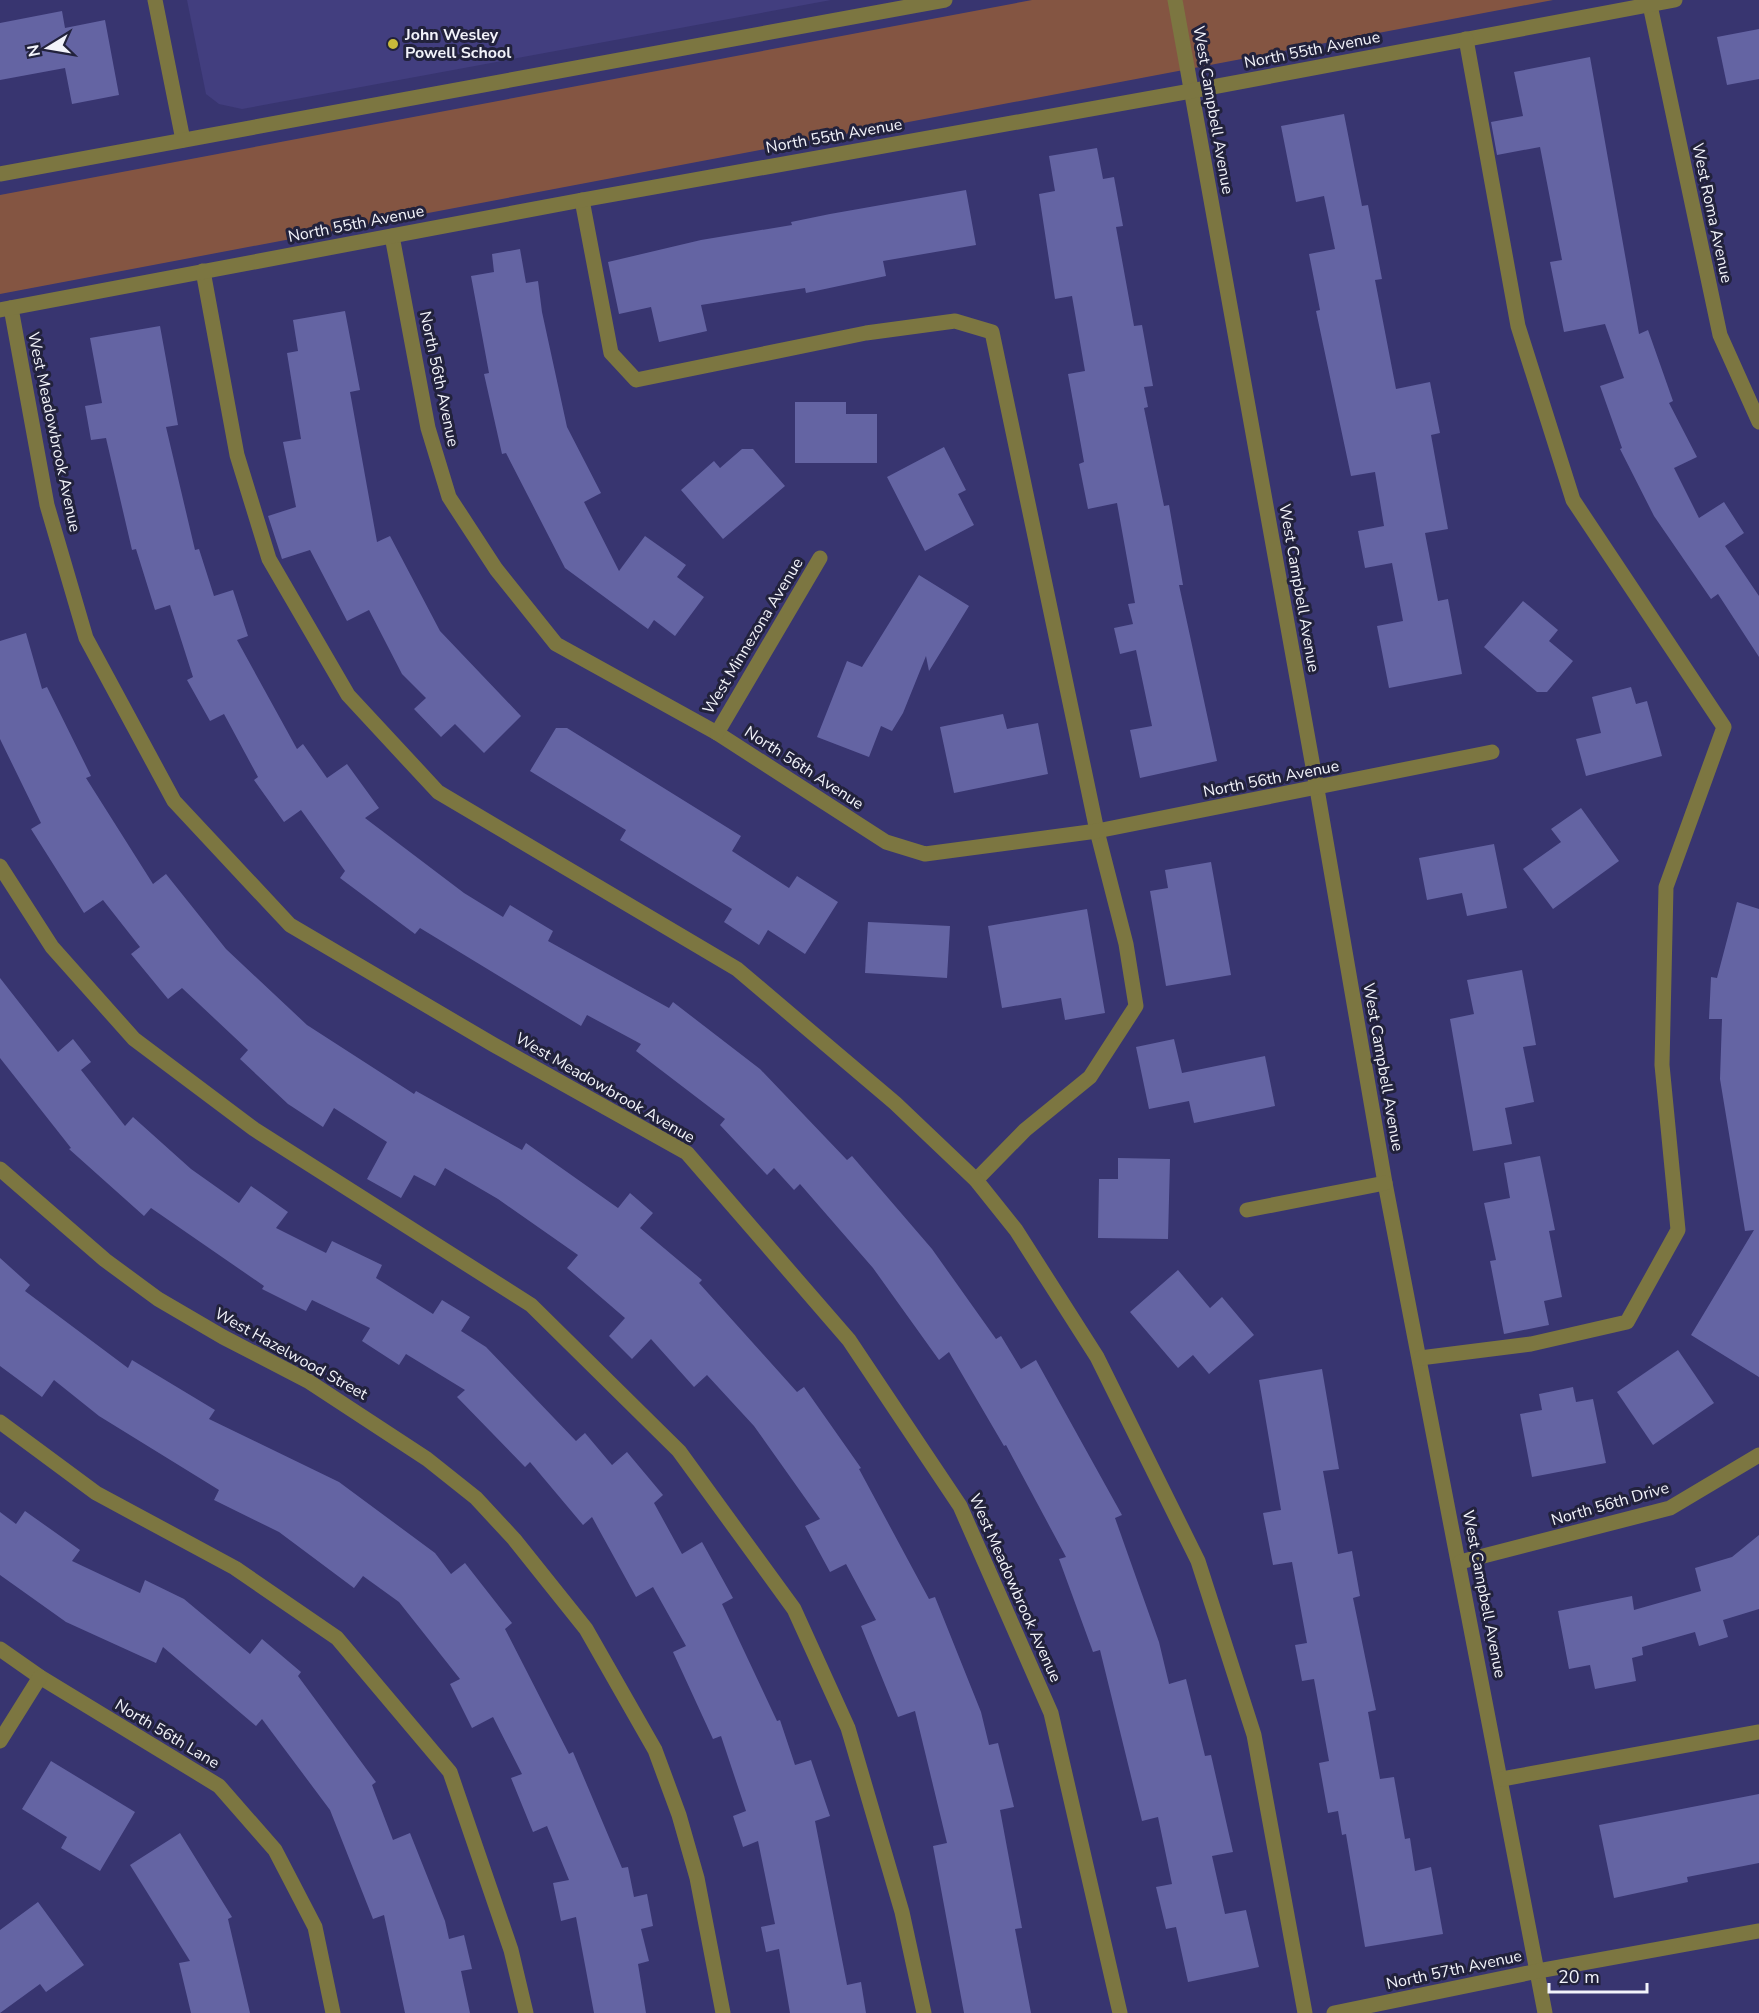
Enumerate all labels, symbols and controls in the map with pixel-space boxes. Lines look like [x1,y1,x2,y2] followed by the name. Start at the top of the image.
[18,18,78,78] north arrow
[404,24,511,64] place label: John Wesley Powell School
[1187,24,1239,196] street label: West Campbell Avenue
[1242,26,1382,74] street label: North 55th Avenue
[386,37,400,51] marker: John Wesley Powell School
[22,43,46,59] text: N
[764,113,904,159] street label: North 55th Avenue
[1686,141,1738,285] street label: West Roma Avenue
[286,200,426,248] street label: North 55th Avenue
[414,309,464,449] street label: North 56th Avenue
[22,330,86,534] street label: West Meadowbrook Avenue
[1273,502,1325,674] street label: West Campbell Avenue
[698,554,808,718] street label: West Minnezona Avenue
[740,721,868,815] street label: North 56th Avenue
[1201,755,1341,803] street label: North 56th Avenue
[1357,981,1409,1153] street label: West Campbell Avenue
[511,1027,699,1149] street label: West Meadowbrook Avenue
[211,1303,372,1405] street label: West Hazelwood Street
[1549,1477,1671,1531] street label: North 56th Drive
[963,1490,1067,1686] street label: West Meadowbrook Avenue
[1457,1508,1511,1680] street label: West Campbell Avenue
[111,1694,223,1774] street label: North 56th Lane
[1384,1945,1524,1995] street label: North 57th Avenue
[1549,1956,1646,1994] scale bar
[1558,1965,1600,1989] text: 20 m

